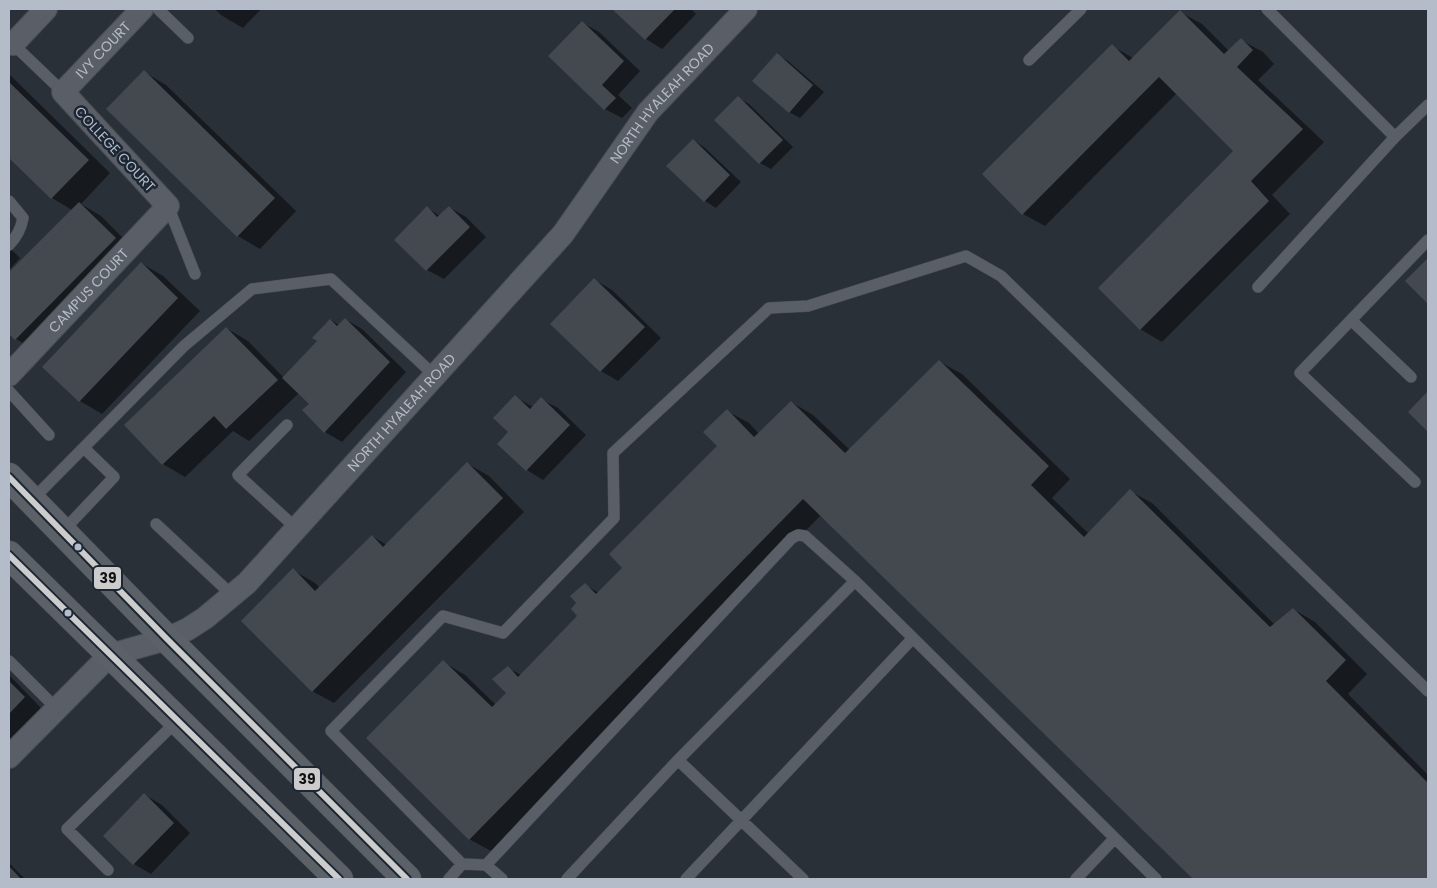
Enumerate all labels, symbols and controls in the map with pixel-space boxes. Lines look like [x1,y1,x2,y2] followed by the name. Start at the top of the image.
[71,17,135,83] street label: IVY COURT
[605,38,719,168] street label: NORTH HYALEAH ROAD
[70,102,160,196] street label: COLLEGE COURT
[44,244,133,337] street label: CAMPUS COURT
[343,349,460,476] street label: NORTH HYALEAH ROAD
[73,542,83,552] unlabelled marker
[93,566,122,590] line badge: 39
[99,568,117,588] text: 39
[63,608,73,618] unlabelled marker
[293,767,321,791] line badge: 39
[298,769,316,789] text: 39

